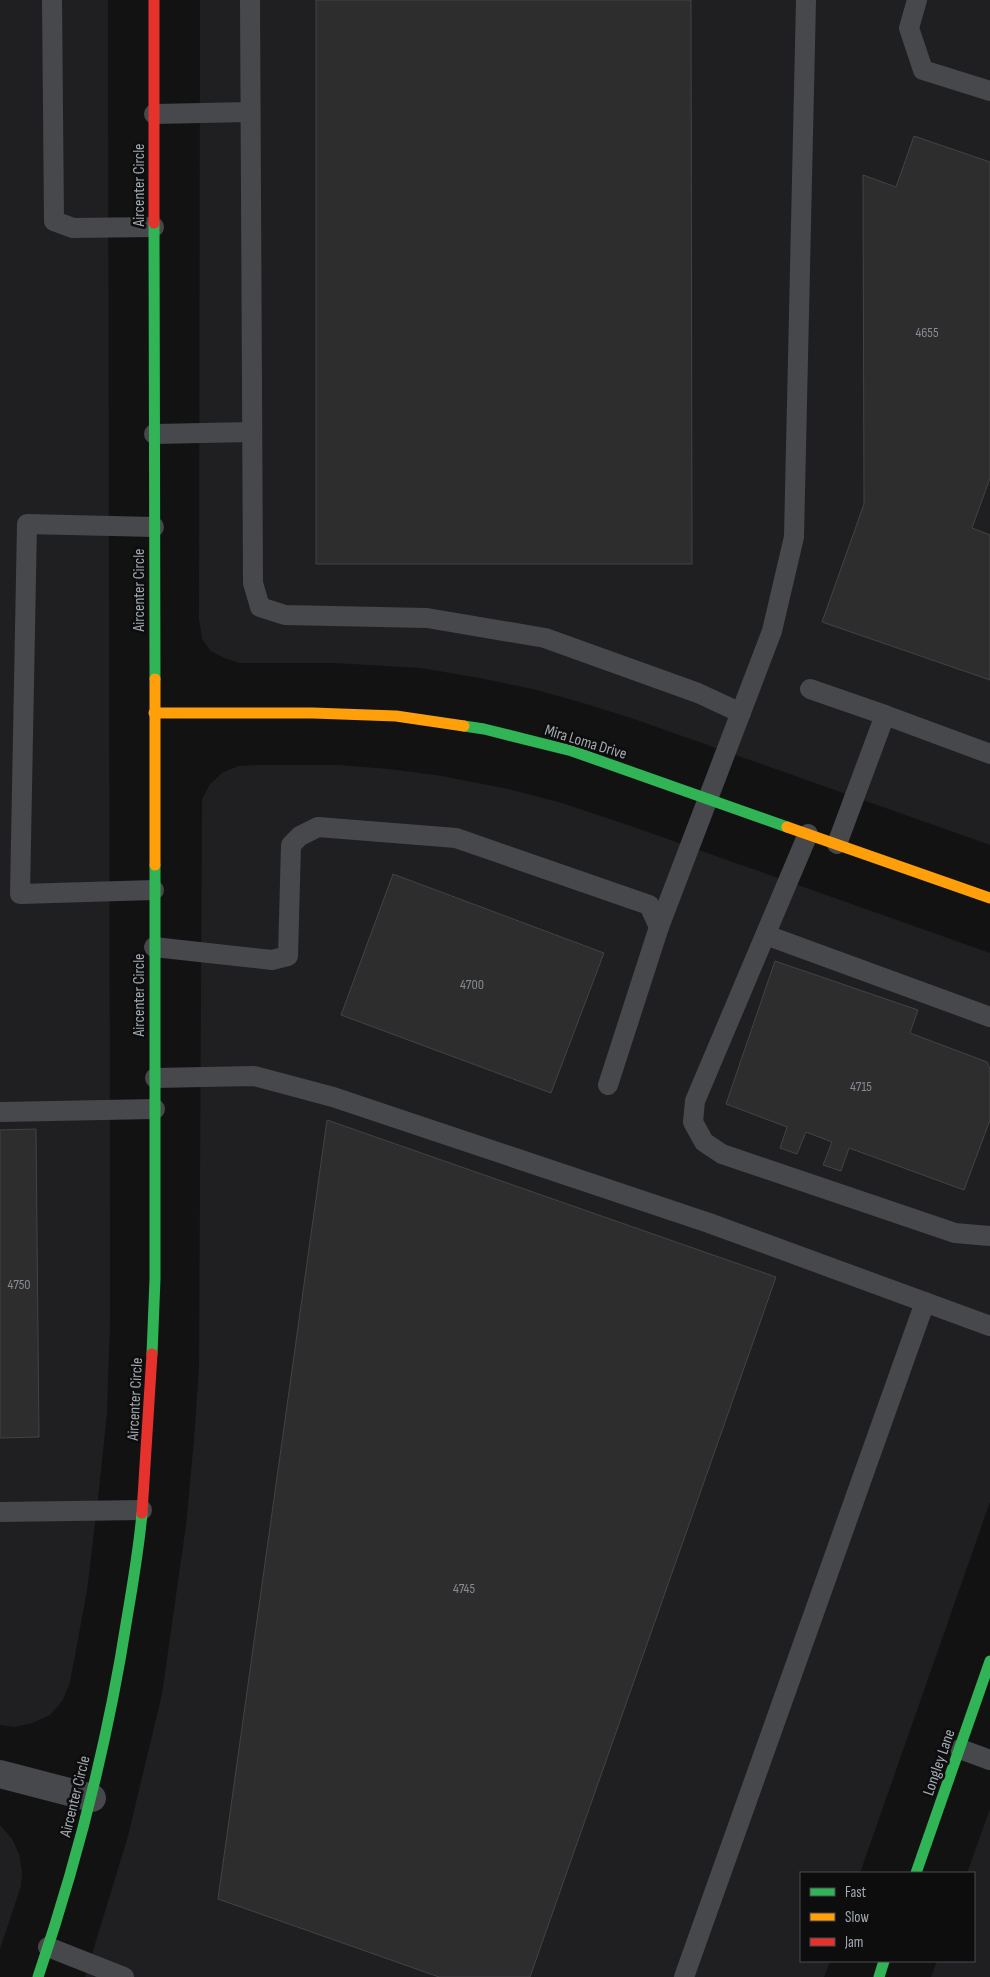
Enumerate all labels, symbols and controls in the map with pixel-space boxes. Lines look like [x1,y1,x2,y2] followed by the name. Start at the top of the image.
[130,143,149,228] street label: Aircenter Circle
[915,324,939,341] house number: 4655
[130,548,149,633] street label: Aircenter Circle
[542,721,629,764] street label: Mira Loma Drive
[130,953,149,1038] street label: Aircenter Circle
[460,976,484,993] house number: 4700
[850,1078,872,1095] house number: 4715
[7,1276,31,1293] house number: 4750
[124,1357,147,1442] street label: Aircenter Circle
[453,1580,475,1597] house number: 4745
[919,1727,960,1798] street label: Longley Lane
[56,1754,95,1840] street label: Aircenter Circle
[800,1872,975,1962] legend
[845,1883,867,1902] text: Fast
[845,1908,869,1927] text: Slow
[844,1933,863,1952] text: Jam

